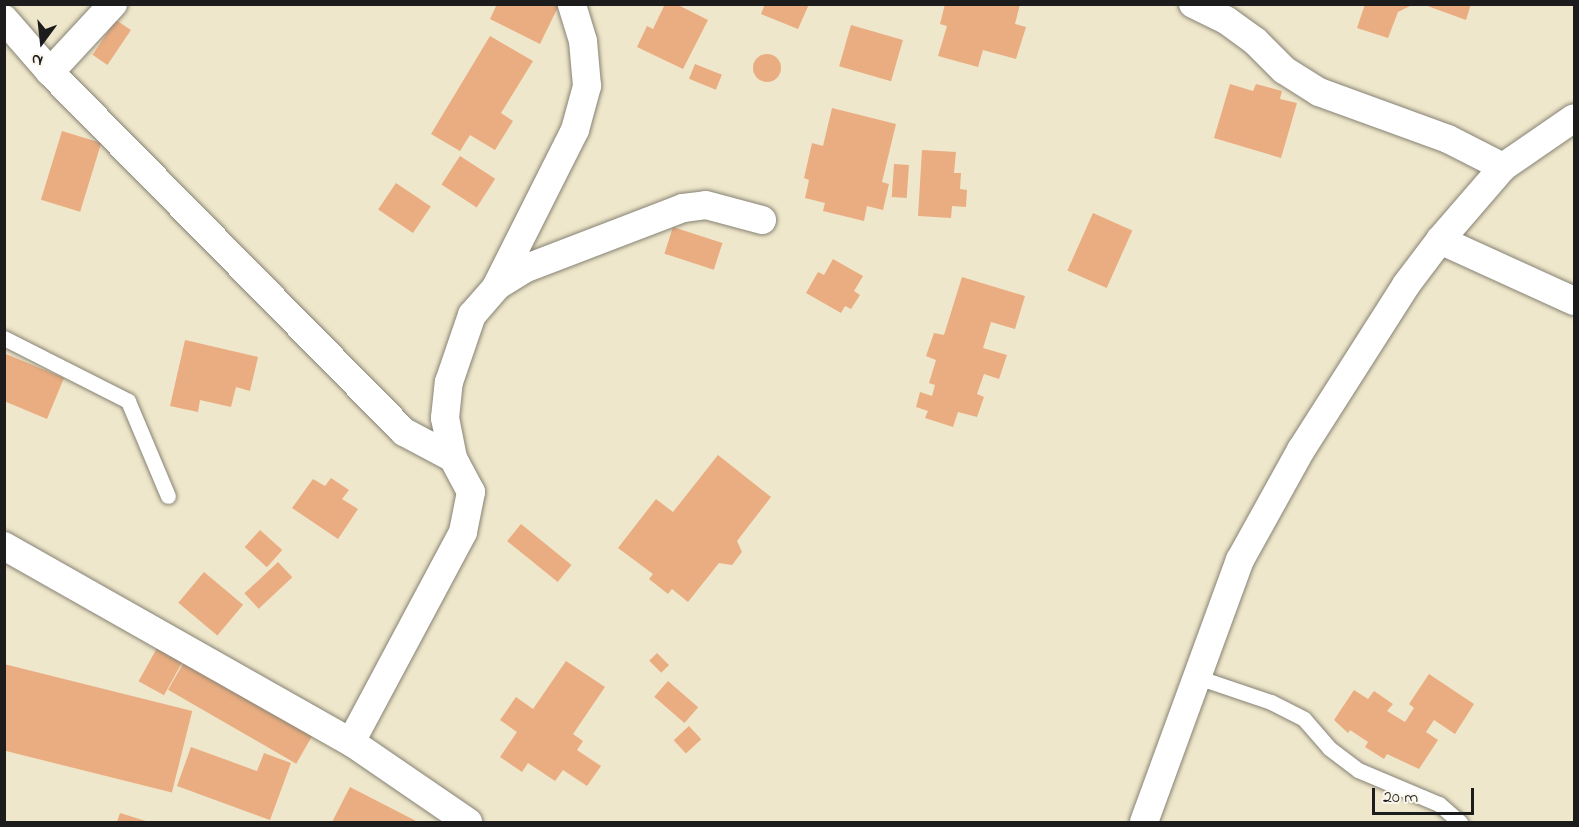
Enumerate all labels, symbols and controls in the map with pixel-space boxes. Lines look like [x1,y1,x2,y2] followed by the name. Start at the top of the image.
[12,12,72,72] north arrow
[29,46,46,72] text: N
[1375,776,1477,814] scale bar
[1383,785,1418,811] text: 20 m

